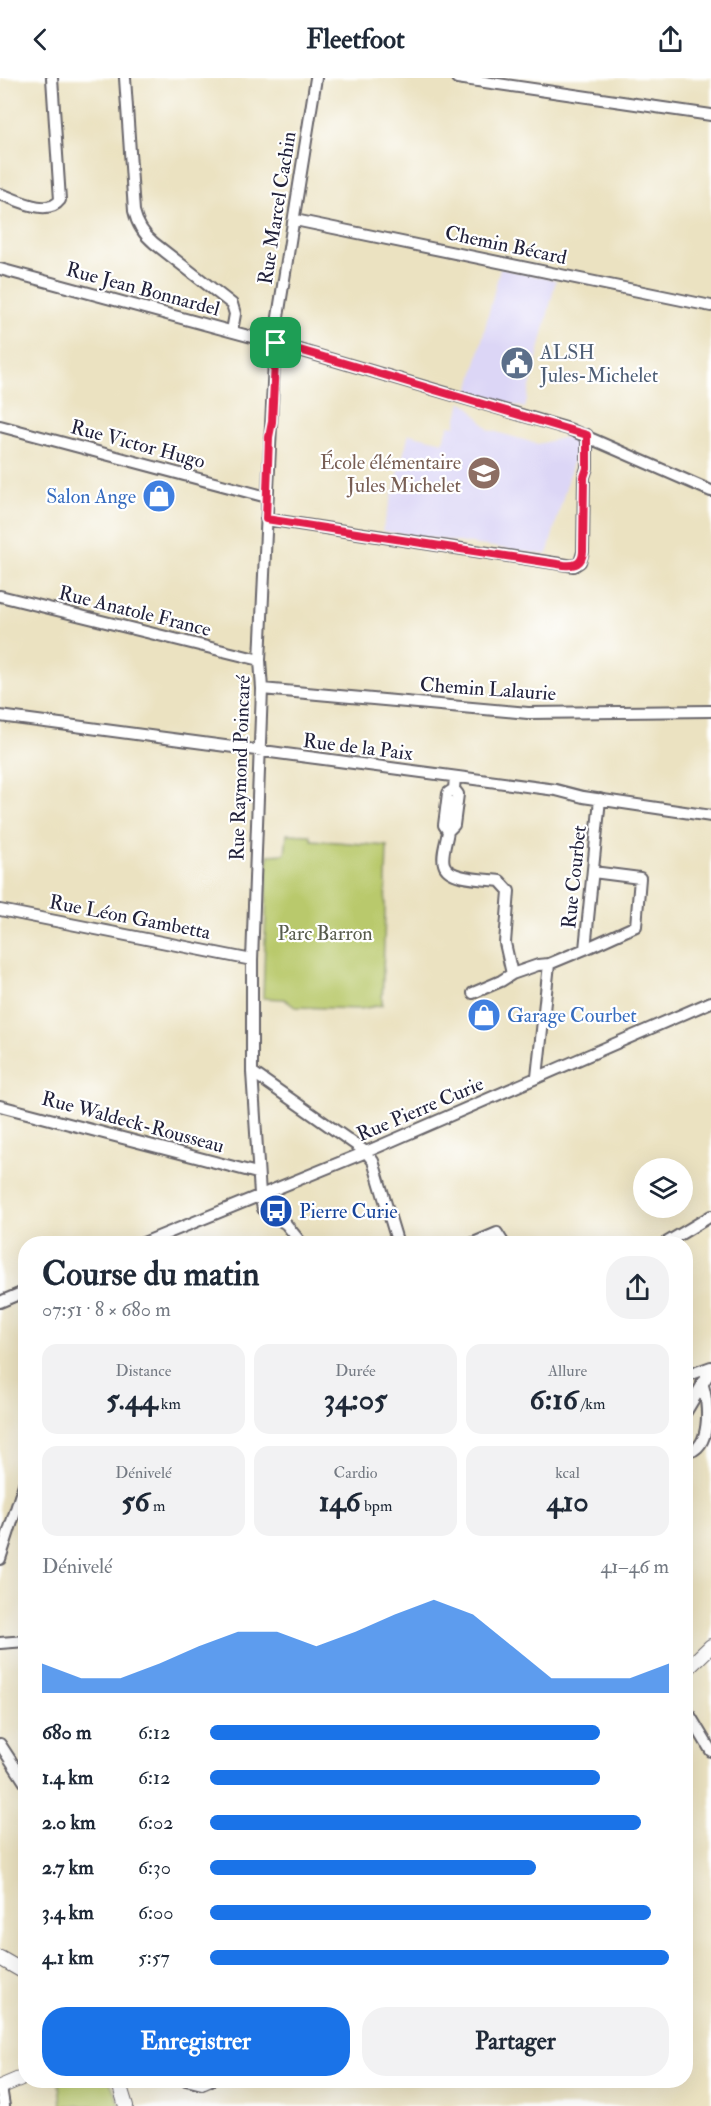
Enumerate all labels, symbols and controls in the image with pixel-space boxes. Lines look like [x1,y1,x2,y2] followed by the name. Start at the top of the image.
[24,23,57,56] icon: back
[306,23,405,56] text: Fleetfoot
[654,23,687,56] icon: share
[253,130,301,286] street label: Rue Marcel Cachin
[443,220,569,270] street label: Chemin Bécard
[63,256,223,322] street label: Rue Jean Bonnardel
[250,317,301,368] pin
[259,326,292,359] icon: arrive
[539,340,659,388] place label: ALSH Jules-Michelet
[499,345,535,381] public building icon: ALSH Jules-Michelet
[68,414,208,474] street label: Rue Victor Hugo
[320,449,462,498] place label: École élémentaire Jules Michelet
[466,455,502,491] school or university icon: École élémentaire Jules Michelet
[141,478,177,514] shop icon: Salon Ange
[46,484,136,509] place label: Salon Ange
[56,580,214,642] street label: Rue Anatole France
[419,672,557,706] street label: Chemin Lalaurie
[224,674,256,861] street label: Rue Raymond Poincaré
[302,728,415,766] street label: Rue de la Paix
[556,824,592,930] street label: Rue Courbet
[47,889,214,945] street label: Rue Léon Gambetta
[277,921,373,946] park label: Parc Barron
[466,997,502,1033] shop icon: Garage Courbet
[507,1003,637,1028] place label: Garage Courbet
[353,1071,487,1147] street label: Rue Pierre Curie
[39,1086,227,1158] street label: Rue Waldeck-Rousseau
[633,1158,693,1218] map controls
[633,1158,693,1218] button: layers
[258,1193,294,1229] bus stop icon: Pierre Curie
[299,1199,398,1224] place label: Pierre Curie
[42,1254,259,1295] text: Course du matin
[606,1256,669,1319] button: share
[42,1297,171,1322] text: 07:51 · 8 × 680 m
[116,1361,171,1381] text: Distance
[335,1361,376,1381] text: Durée
[548,1361,587,1381] text: Allure
[106,1381,157,1418] text: 5.44
[324,1381,387,1418] text: 34:05
[530,1381,578,1418] text: 6:16
[157,1394,181,1414] text: km
[578,1394,605,1414] text: /km
[115,1463,172,1483] text: Dénivelé
[334,1463,377,1483] text: Cardio
[555,1463,580,1483] text: kcal
[122,1483,150,1520] text: 56
[319,1483,361,1520] text: 146
[546,1483,589,1520] text: 410
[150,1496,166,1516] text: m
[361,1496,392,1516] text: bpm
[42,1554,112,1579] text: Dénivelé
[600,1554,669,1579] text: 41–46 m
[42,1720,91,1745] text: 680 m
[138,1720,170,1745] text: 6:12
[42,1765,93,1790] text: 1.4 km
[138,1765,170,1790] text: 6:12
[42,1810,96,1835] text: 2.0 km
[138,1810,173,1835] text: 6:02
[42,1855,94,1880] text: 2.7 km
[138,1855,171,1880] text: 6:30
[42,1900,94,1925] text: 3.4 km
[138,1900,174,1925] text: 6:00
[42,1945,93,1970] text: 4.1 km
[138,1945,170,1970] text: 5:57
[42,2007,350,2076] button: Enregistrer
[362,2007,669,2076] button: Partager

